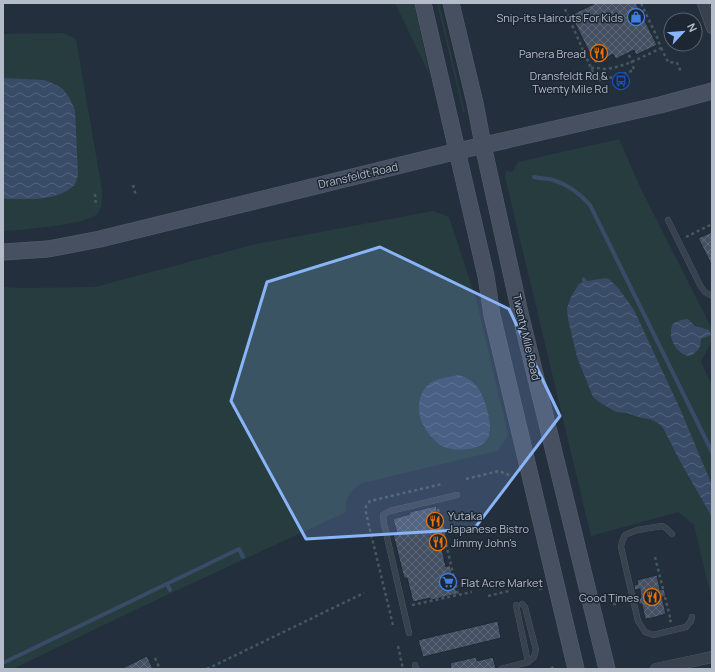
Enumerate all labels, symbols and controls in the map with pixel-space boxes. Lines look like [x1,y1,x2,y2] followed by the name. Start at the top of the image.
[626,7,646,27] shop icon: Snip-its Haircuts For Kids
[497,10,623,25] place label: Snip-its Haircuts For Kids
[663,12,703,52] north arrow
[684,21,701,34] text: N
[589,43,609,63] restaurant icon: Panera Bread
[519,46,586,61] place label: Panera Bread
[530,68,609,96] place label: Dransfeldt Rd & Twenty Mile Rd
[611,71,631,91] bus stop icon: Dransfeldt Rd & Twenty Mile Rd
[317,159,399,191] street label: Dransfeldt Road
[510,292,544,382] street label: Twenty Mile Road
[448,508,530,536] place label: Yutaka Japanese Bistro
[425,511,445,531] restaurant icon: Yutaka Japanese Bistro
[428,532,448,552] restaurant icon: Jimmy John's
[451,535,517,550] place label: Jimmy John's
[438,572,458,592] supermarket icon: Flat Acre Market
[461,575,543,590] place label: Flat Acre Market
[642,587,662,607] restaurant icon: Good Times
[579,590,639,605] place label: Good Times

